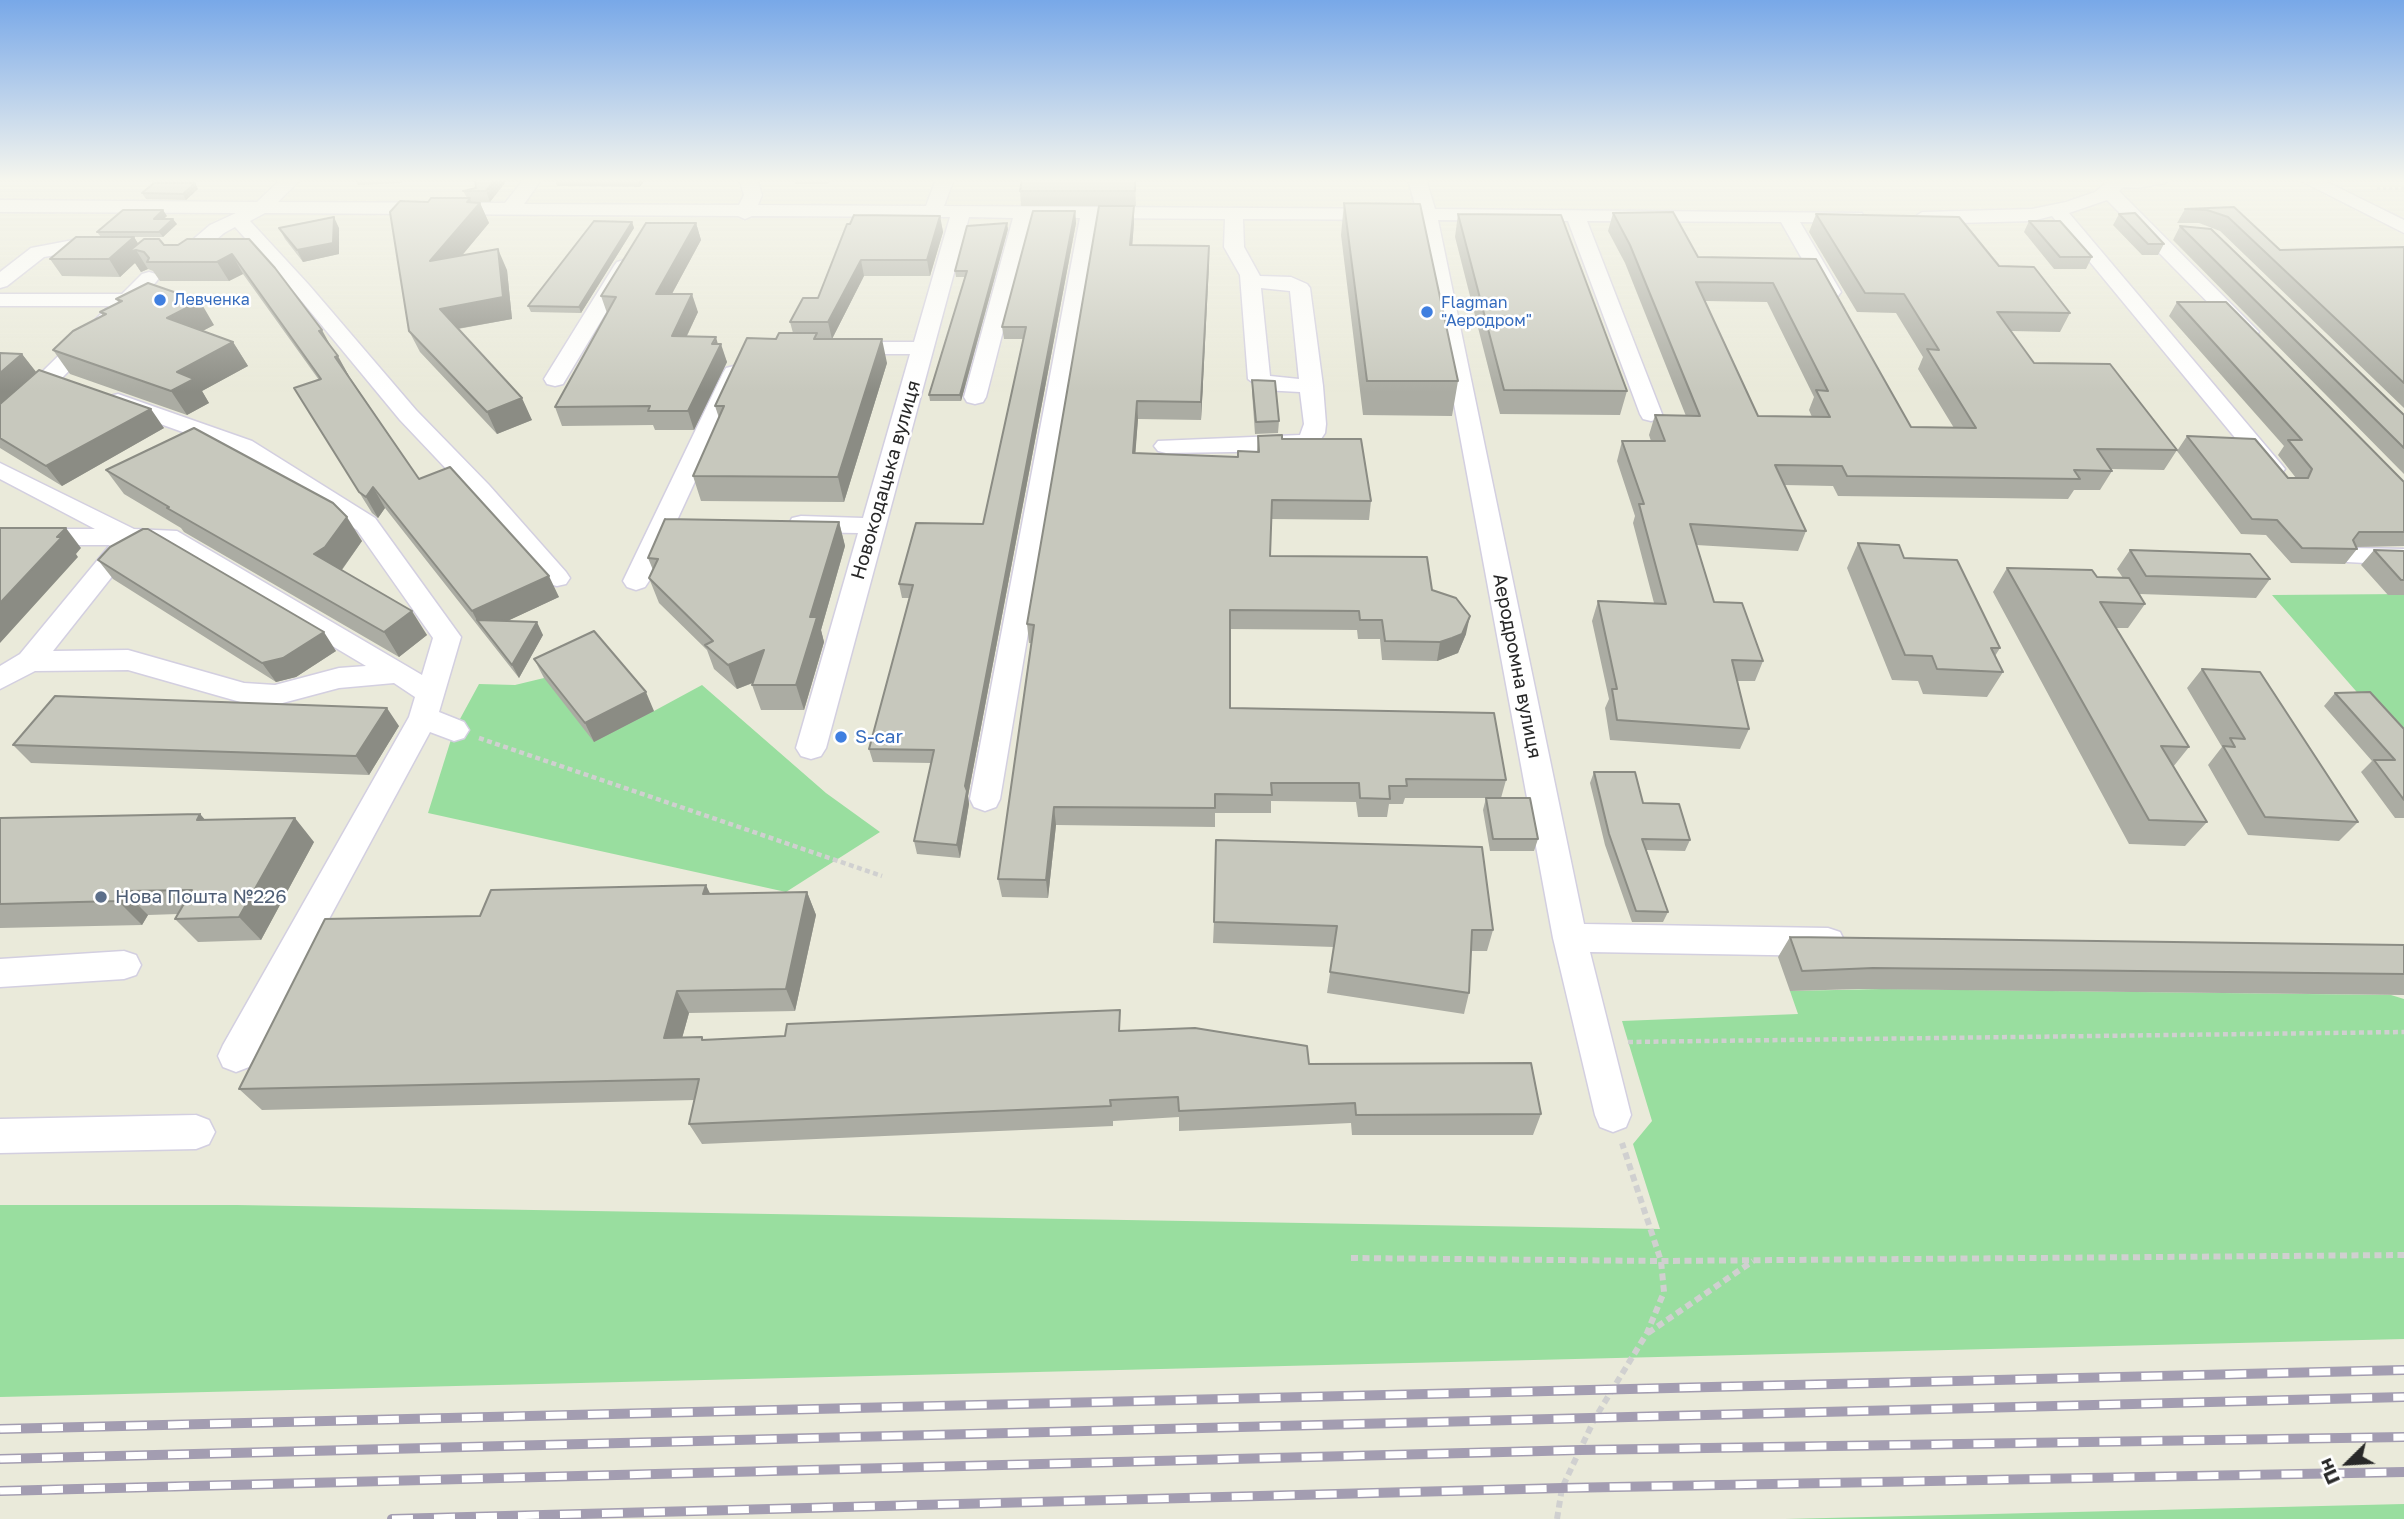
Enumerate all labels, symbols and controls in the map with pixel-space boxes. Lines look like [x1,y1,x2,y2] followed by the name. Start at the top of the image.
[174,290,250,310] place label: Левченка
[152,292,168,308] marker: Левченка
[1441,293,1532,331] place label: Flagman "Аеродром"
[1419,304,1435,320] marker: Flagman "Аеродром"
[847,378,925,582] street label: Новокодацька вулиця
[1488,572,1546,760] street label: Аеродромна вулиця
[855,726,903,748] place label: S-car
[833,729,849,745] marker: S-car
[115,886,287,908] place label: Нова Пошта №226
[93,889,109,905] marker: Нова Пошта №226
[2313,1428,2383,1498] north arrow
[2313,1455,2344,1488] text: Пн

